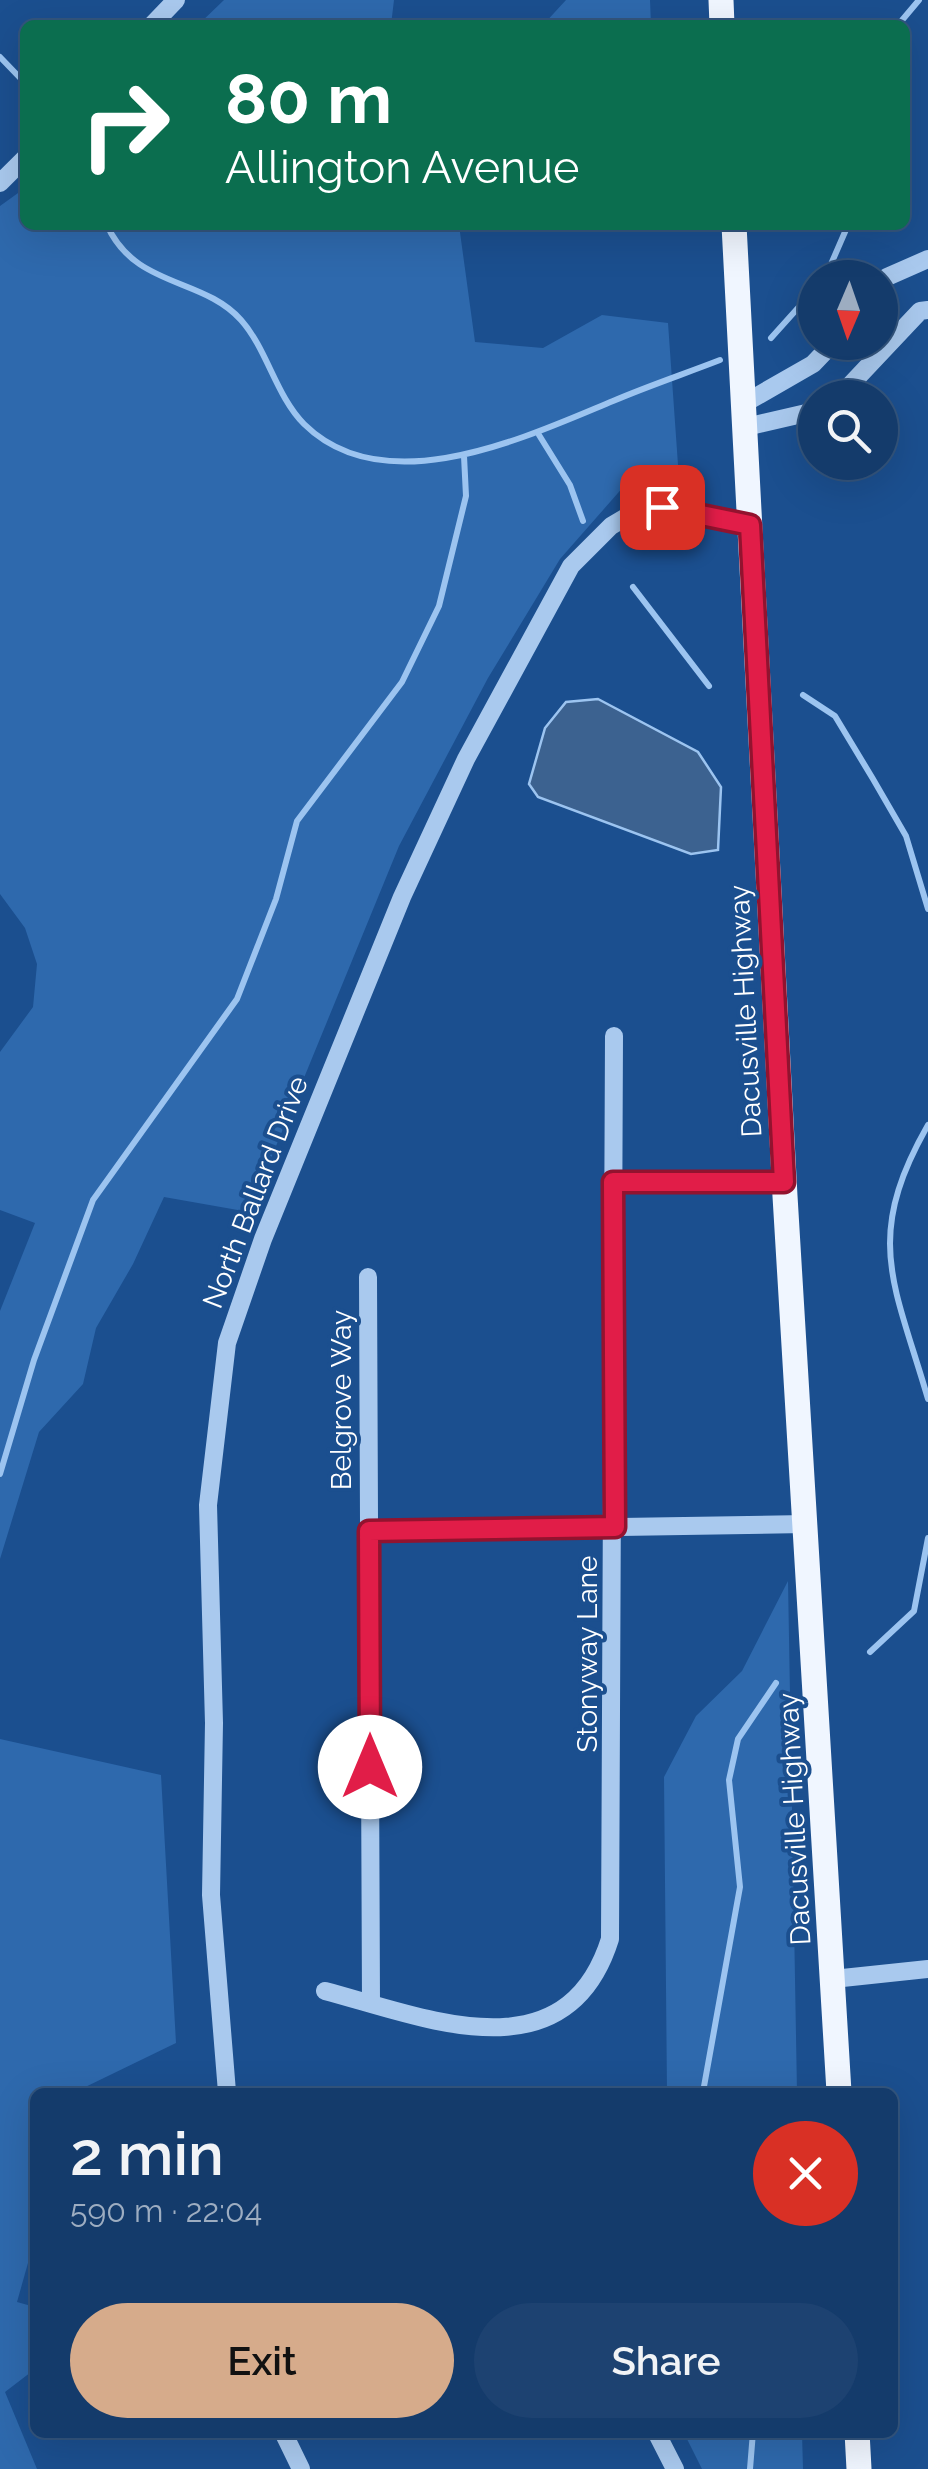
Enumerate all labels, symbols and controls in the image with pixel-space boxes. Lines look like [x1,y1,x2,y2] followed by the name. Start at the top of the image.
[225,57,392,139] text: 80 m
[60,60,190,190] icon: right
[225,141,579,194] text: Allington Avenue
[798,260,898,360] north arrow
[798,260,898,480] map controls
[798,380,898,480] button: search
[620,465,705,550] pin
[635,480,690,535] icon: arrive
[722,884,769,1138] street label: Dacusville Highway
[196,1071,315,1313] street label: North Ballard Drive
[325,1310,358,1490] street label: Belgrove Way
[571,1556,604,1752] street label: Stonyway Lane
[771,1692,818,1946] street label: Dacusville Highway
[318,1715,422,1819] position arrow
[70,2119,224,2189] text: 2 min
[753,2121,858,2226] button: close
[70,2192,262,2229] text: 590 m · 22:04
[70,2303,454,2418] button: Exit
[474,2303,858,2418] button: Share

